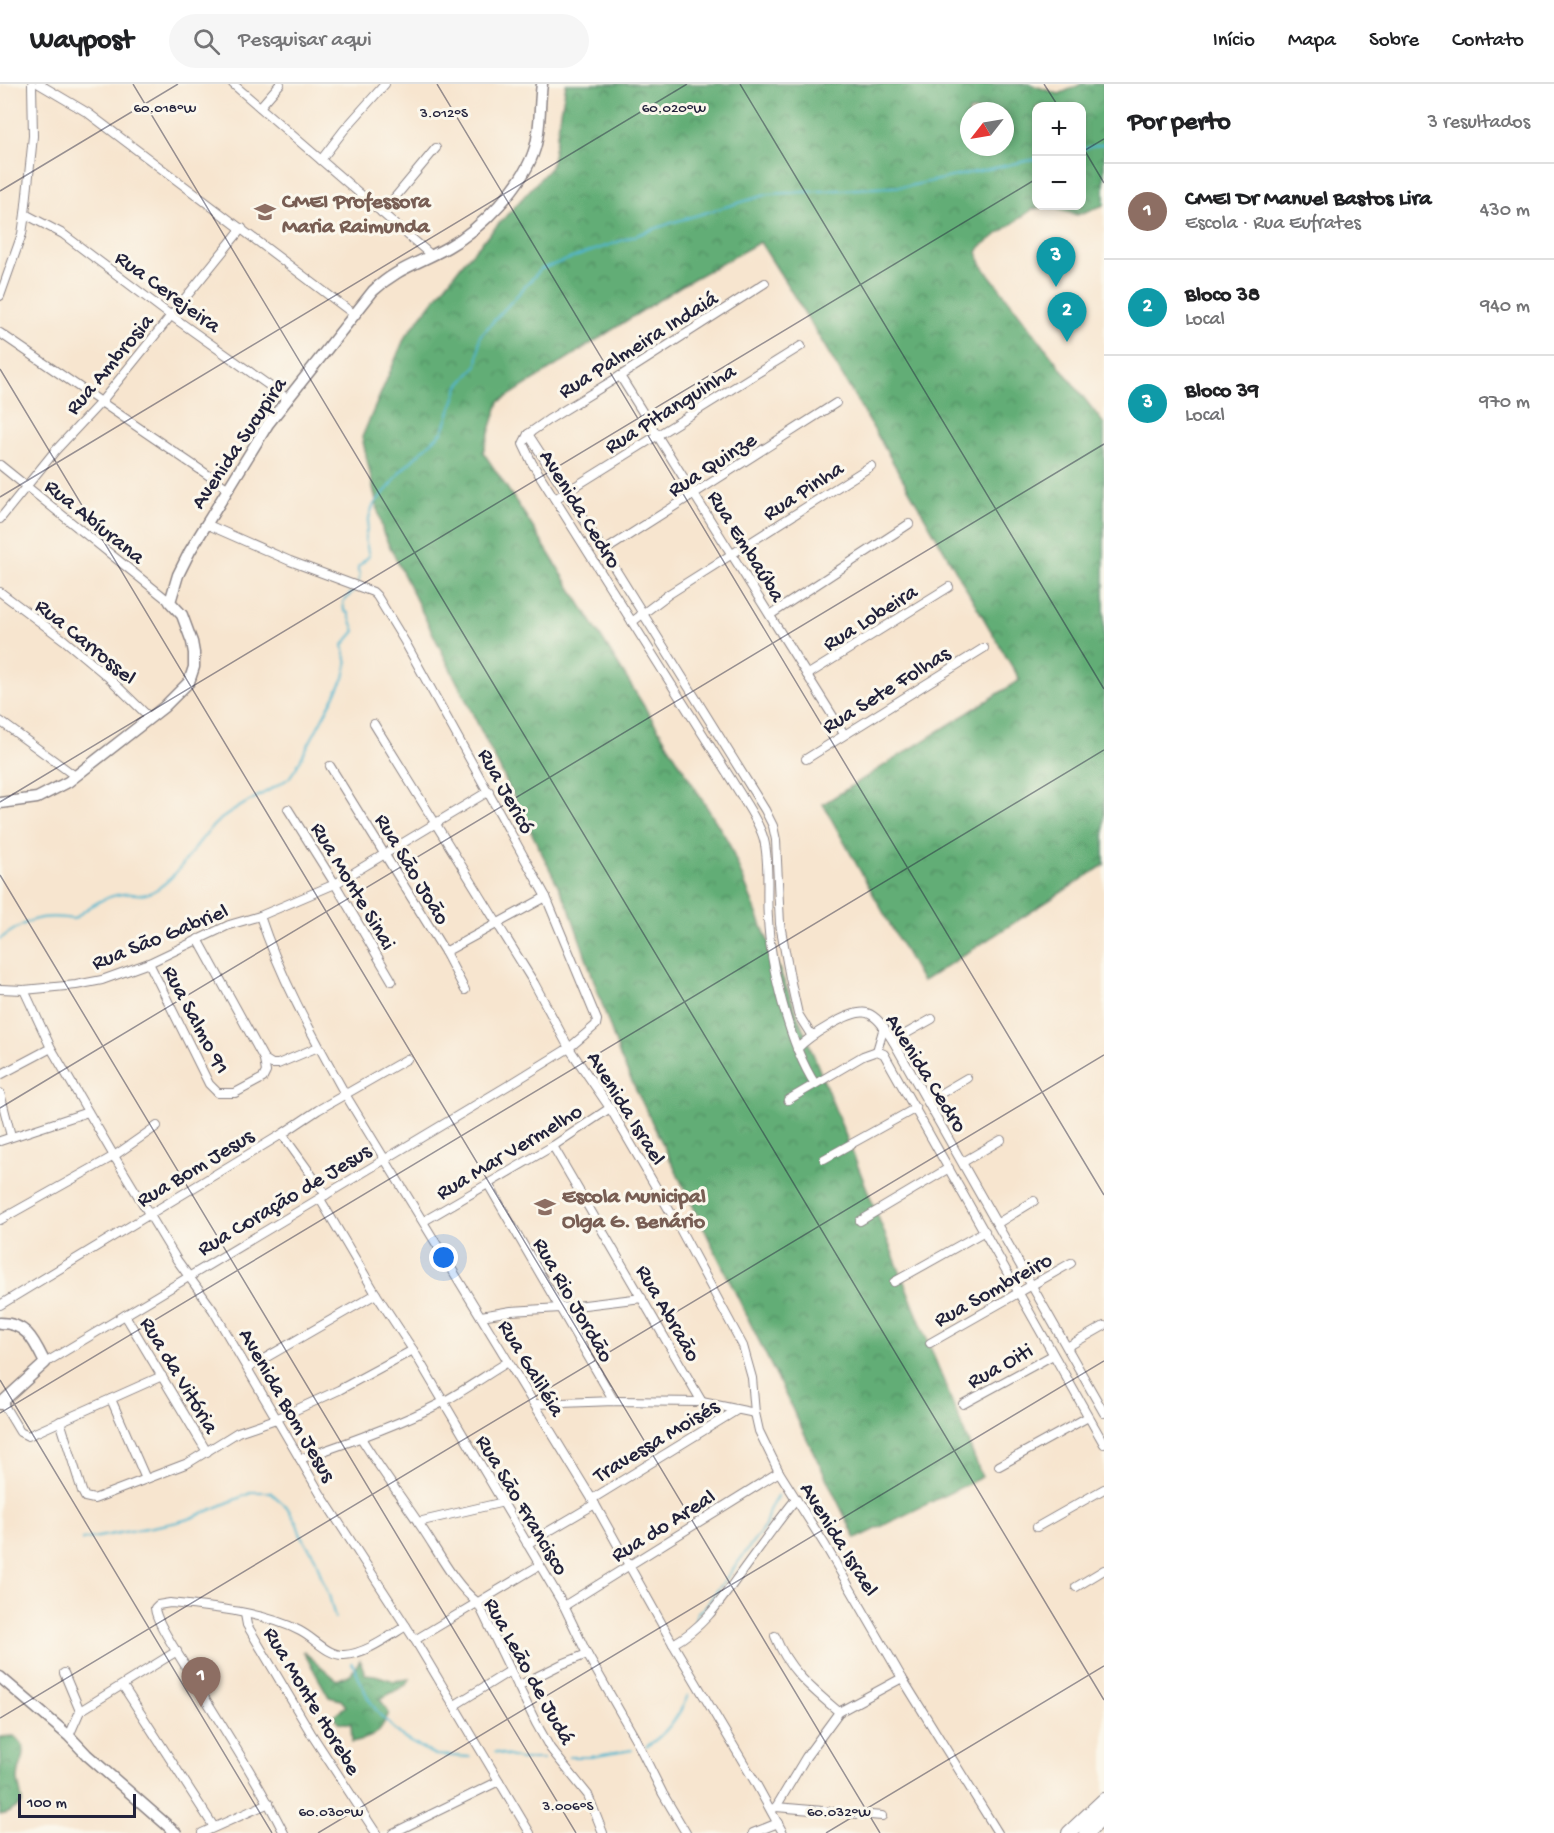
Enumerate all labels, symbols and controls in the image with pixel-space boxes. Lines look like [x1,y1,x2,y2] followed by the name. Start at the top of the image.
[169,14,589,68] search box
[30,25,133,58] text: Waypost
[190,25,223,58] icon: search
[238,28,372,54] text: Pesquisar aqui
[1213,29,1255,54] text: Início
[1288,29,1336,54] text: Mapa
[1369,29,1419,54] text: Sobre
[1452,29,1524,54] text: Contato
[133,100,197,118] text: 60.018°W
[642,100,707,118] text: 60.020°W
[960,102,1014,156] north arrow
[1032,102,1086,210] map controls
[1032,102,1086,156] button: +
[419,105,468,123] text: 3.012°S
[1128,108,1231,139] text: Por perto
[1428,112,1530,135] text: 3 resultados
[1032,156,1086,210] button: −
[1185,187,1432,213] text: CMEI Dr Manuel Bastos Lira
[281,190,432,241] place label: CMEI Professora Maria Raimunda
[253,200,277,224] school or university icon: CMEI Professora Maria Raimunda
[1143,200,1152,223] text: 1
[1480,200,1530,223] text: 430 m
[1185,213,1361,236] text: Escola · Rua Eufrates
[1036,238,1076,287] pin: 3
[109,246,225,341] street label: Rua Cerejeira
[1185,283,1260,309] text: Bloco 38
[555,286,724,406] street label: Rua Palmeira Indaiá
[1048,292,1086,342] pin: 2
[1143,296,1152,319] text: 2
[1480,296,1530,319] text: 940 m
[61,309,161,421] street label: Rua Ambrosia
[1185,309,1225,332] text: Local
[601,359,742,461] street label: Rua Pitanguinha
[187,373,294,515] street label: Avenida Sucupira
[1185,379,1259,405] text: Bloco 39
[1142,392,1153,415] text: 3
[1479,392,1530,415] text: 970 m
[1185,405,1225,428] text: Local
[664,428,763,505] street label: Rua Quinze
[532,446,625,574] street label: Avenida Cedro
[759,456,850,528] street label: Rua Pinha
[38,475,150,572] street label: Rua Abíurana
[700,487,790,608] street label: Rua Embaúba
[819,580,924,659] street label: Rua Lobeira
[29,594,141,692] street label: Rua Carrossel
[818,641,957,741] street label: Rua Sete Folhas
[470,745,539,839] street label: Rua Jericó
[367,810,454,930] street label: Rua São João
[303,818,400,956] street label: Rua Monte Sinai
[89,899,233,978] street label: Rua São Gabriel
[155,962,234,1079] street label: Rua Salmo 91
[878,1010,971,1138] street label: Avenida Cedro
[579,1047,670,1171] street label: Avenida Israel
[432,1099,588,1207] street label: Rua Mar Vermelho
[133,1124,260,1215] street label: Rua Bom Jesus
[194,1139,377,1264] street label: Rua Coração de Jesus
[562,1185,706,1236] place label: Escola Municipal Olga G. Benário
[533,1195,557,1219] school or university icon: Escola Municipal Olga G. Benário
[525,1234,618,1368] street label: Rua Rio Jordão
[429,1243,458,1272] your location
[930,1248,1058,1335] street label: Rua Sombreiro
[628,1261,705,1367] street label: Rua Abraão
[132,1313,223,1440] street label: Rua da Vitória
[491,1316,569,1423] street label: Rua Galiléia
[231,1325,340,1488] street label: Avenida Bom Jesus
[964,1339,1038,1396] street label: Rua Oiti
[588,1394,725,1491] street label: Travessa Moisés
[468,1431,573,1581] street label: Rua São Francisco
[792,1478,883,1602] street label: Avenida Israel
[607,1485,721,1570] street label: Rua do Areal
[476,1594,579,1751] street label: Rua Leão de Judá
[256,1623,365,1781] street label: Rua Monte Horebe
[182,1658,220,1707] pin: 1
[18,1791,136,1818] scale bar
[27,1795,67,1814] text: 100 m
[542,1798,593,1816] text: 3.006°S
[298,1804,364,1822] text: 60.030°W
[807,1804,871,1822] text: 60.032°W

